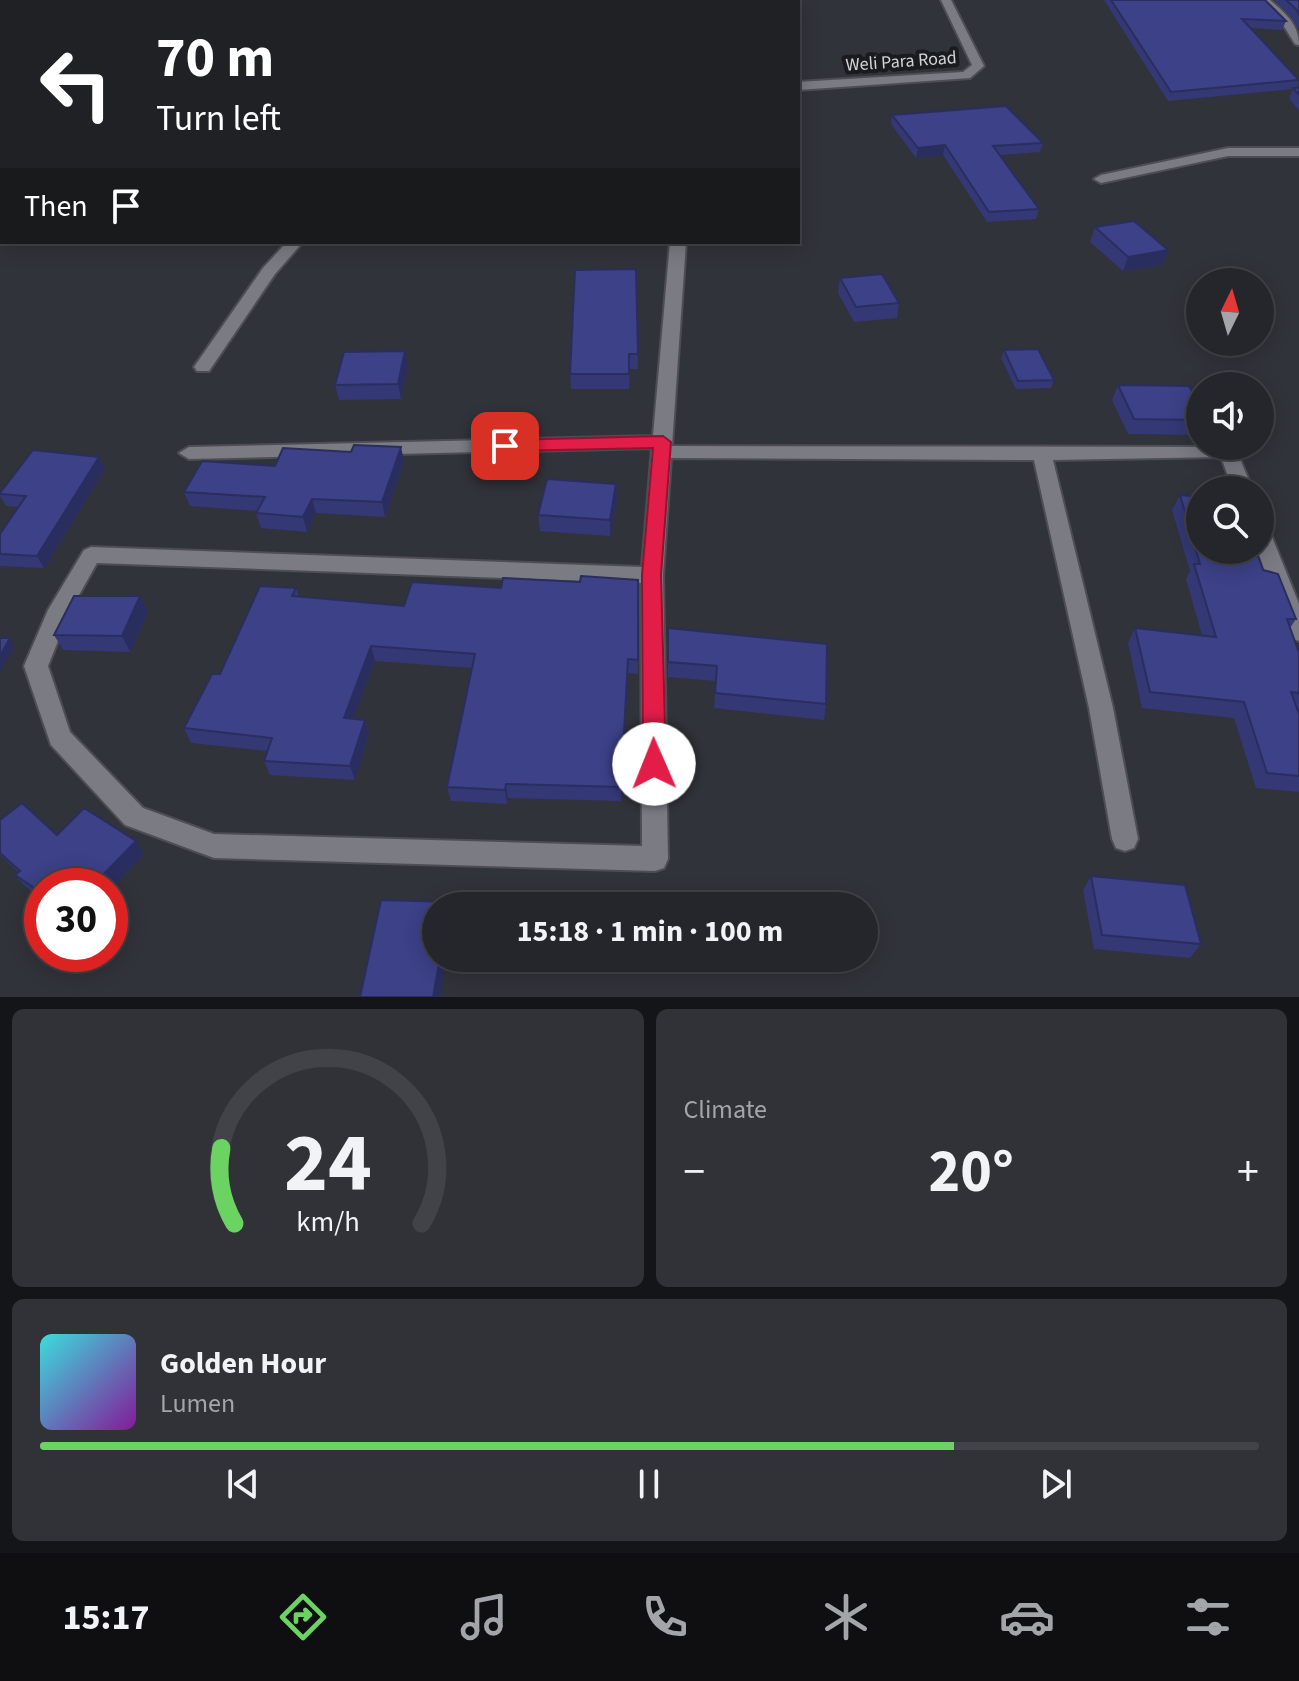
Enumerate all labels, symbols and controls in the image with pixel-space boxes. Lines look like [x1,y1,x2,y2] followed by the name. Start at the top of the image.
[156,19,274,98] text: 70 m
[24,32,128,136] icon: left
[845,45,957,78] street label: Weli Para Road
[156,93,281,144] text: Turn left
[104,184,148,228] icon: arrive
[24,185,88,228] text: Then
[1186,268,1274,356] north arrow
[1186,268,1274,564] map controls
[1186,372,1274,460] button: sound
[471,412,539,480] pin
[483,424,527,468] icon: arrive
[1186,476,1274,564] button: search
[612,722,696,806] position arrow
[24,868,128,972] speed limit sign: 30
[517,910,783,953] text: 15:18 · 1 min · 100 m
[684,1091,767,1128] text: Climate
[284,1105,372,1223] text: 24
[929,1130,1014,1215] text: 20°
[684,1141,705,1204] text: −
[1237,1141,1259,1204] text: +
[296,1202,359,1242] text: km/h
[160,1342,326,1385] text: Golden Hour
[160,1385,235,1422] text: Lumen
[221,1462,265,1506] icon: previous
[627,1462,671,1506] icon: pause
[1034,1462,1078,1506] icon: next
[275,1589,331,1645] icon: directions
[456,1589,512,1645] icon: music
[637,1589,693,1645] icon: phone
[818,1589,874,1645] icon: climate
[999,1589,1055,1645] icon: car
[1180,1589,1236,1645] icon: filters
[63,1592,149,1643] text: 15:17

